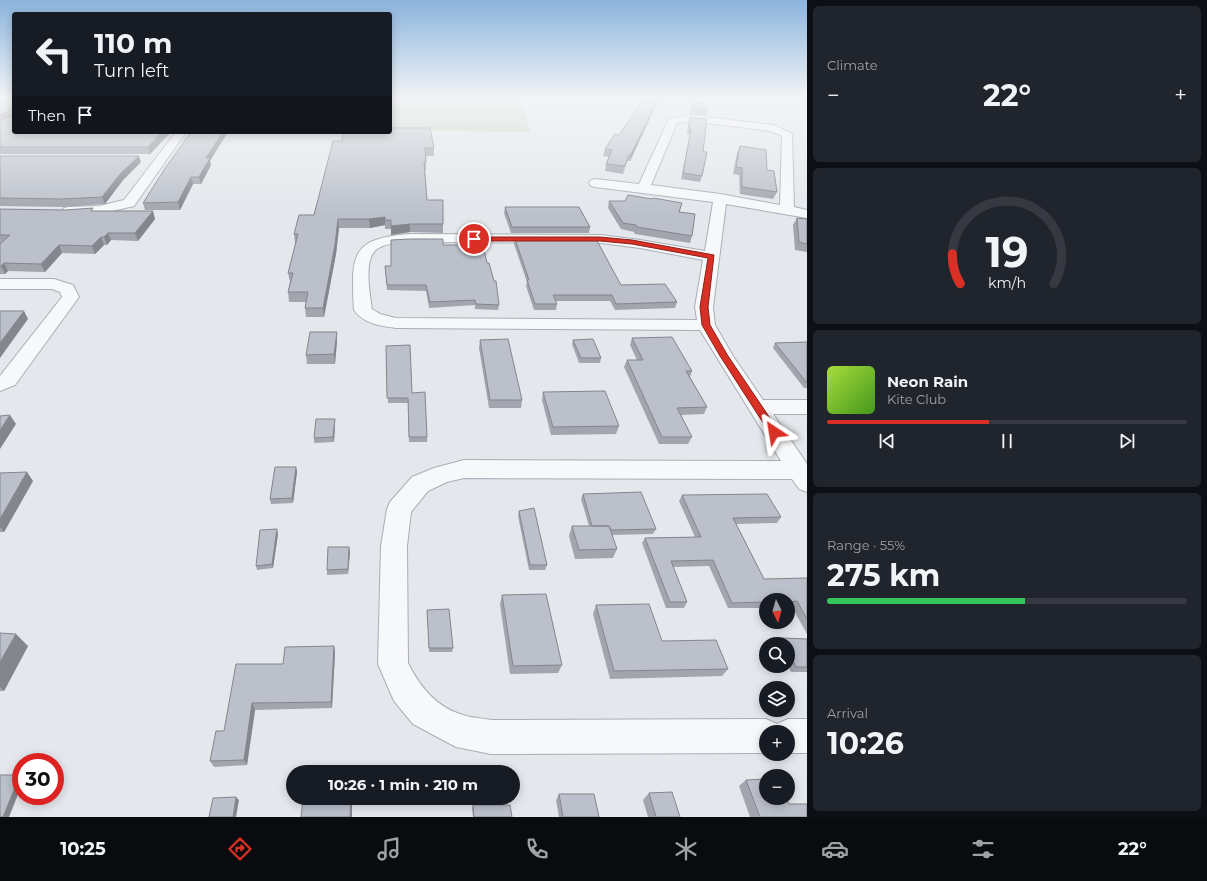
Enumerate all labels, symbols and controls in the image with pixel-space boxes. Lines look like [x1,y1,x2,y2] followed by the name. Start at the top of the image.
[94,26,172,60] text: 110 m
[28,28,80,80] icon: left
[827,57,878,73] text: Climate
[94,60,169,82] text: Turn left
[983,77,1031,114] text: 22°
[827,82,840,109] text: −
[1174,82,1187,109] text: +
[74,104,96,126] icon: arrive
[28,106,66,125] text: Then
[457,222,491,256] pin
[986,227,1028,277] text: 19
[463,228,485,250] icon: arrive
[988,274,1026,292] text: km/h
[887,372,968,391] text: Neon Rain
[887,391,946,407] text: Kite Club
[753,411,795,453] position arrow
[876,430,898,452] icon: previous
[996,430,1018,452] icon: pause
[1116,430,1138,452] icon: next
[827,537,905,553] text: Range · 55%
[827,557,940,594] text: 275 km
[759,593,795,629] north arrow
[759,593,795,805] map controls
[759,637,795,673] button: search
[759,681,795,717] button: layers
[827,705,868,721] text: Arrival
[759,725,795,761] button: +
[827,725,904,762] text: 10:26
[12,753,64,805] speed limit sign: 30
[759,769,795,805] button: −
[328,775,478,794] text: 10:26 · 1 min · 210 m
[226,835,254,863] icon: directions
[375,835,403,863] icon: music
[523,835,551,863] icon: phone
[672,835,700,863] icon: climate
[821,835,849,863] icon: car
[969,835,997,863] icon: filters
[60,838,106,860] text: 10:25
[1118,838,1147,860] text: 22°

